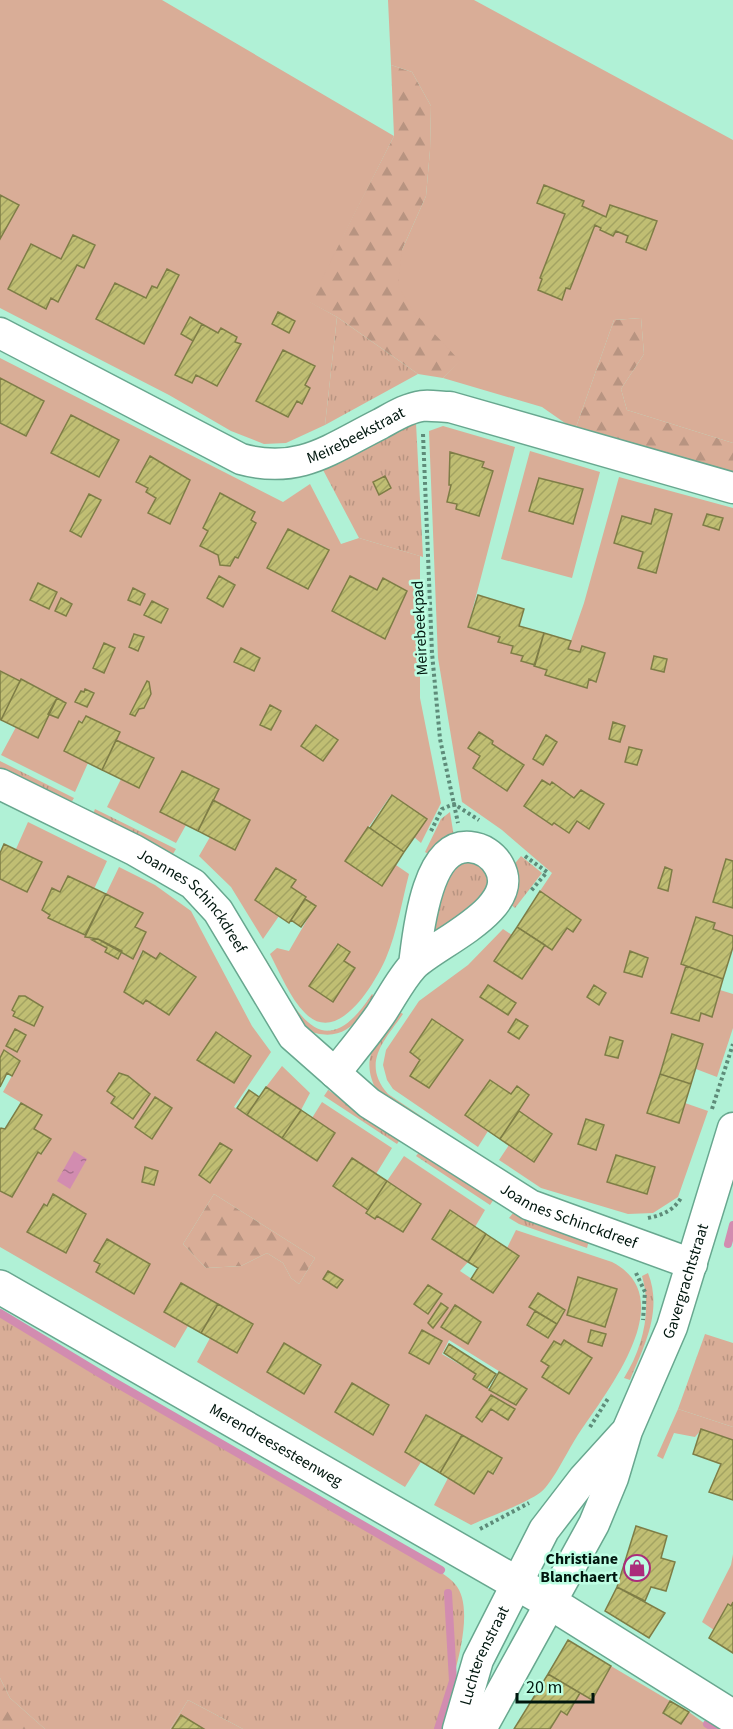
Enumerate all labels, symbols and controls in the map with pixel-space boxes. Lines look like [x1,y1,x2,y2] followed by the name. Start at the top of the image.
[304,401,409,469] street label: Meirebeekstraat
[407,580,433,676] street label: Meirebeekpad
[133,843,252,958] street label: Joannes Schinckdreef
[496,1178,642,1255] street label: Joannes Schinckdreef
[657,1220,714,1342] street label: Gavergrachtstraat
[205,1398,346,1492] street label: Merendreesesteenweg
[540,1548,618,1588] place label: Christiane Blanchaert
[622,1553,652,1583] shop icon: Christiane Blanchaert
[454,1602,515,1708] street label: Luchterenstraat
[517,1666,594,1704] scale bar
[526,1675,562,1700] text: 20 m

